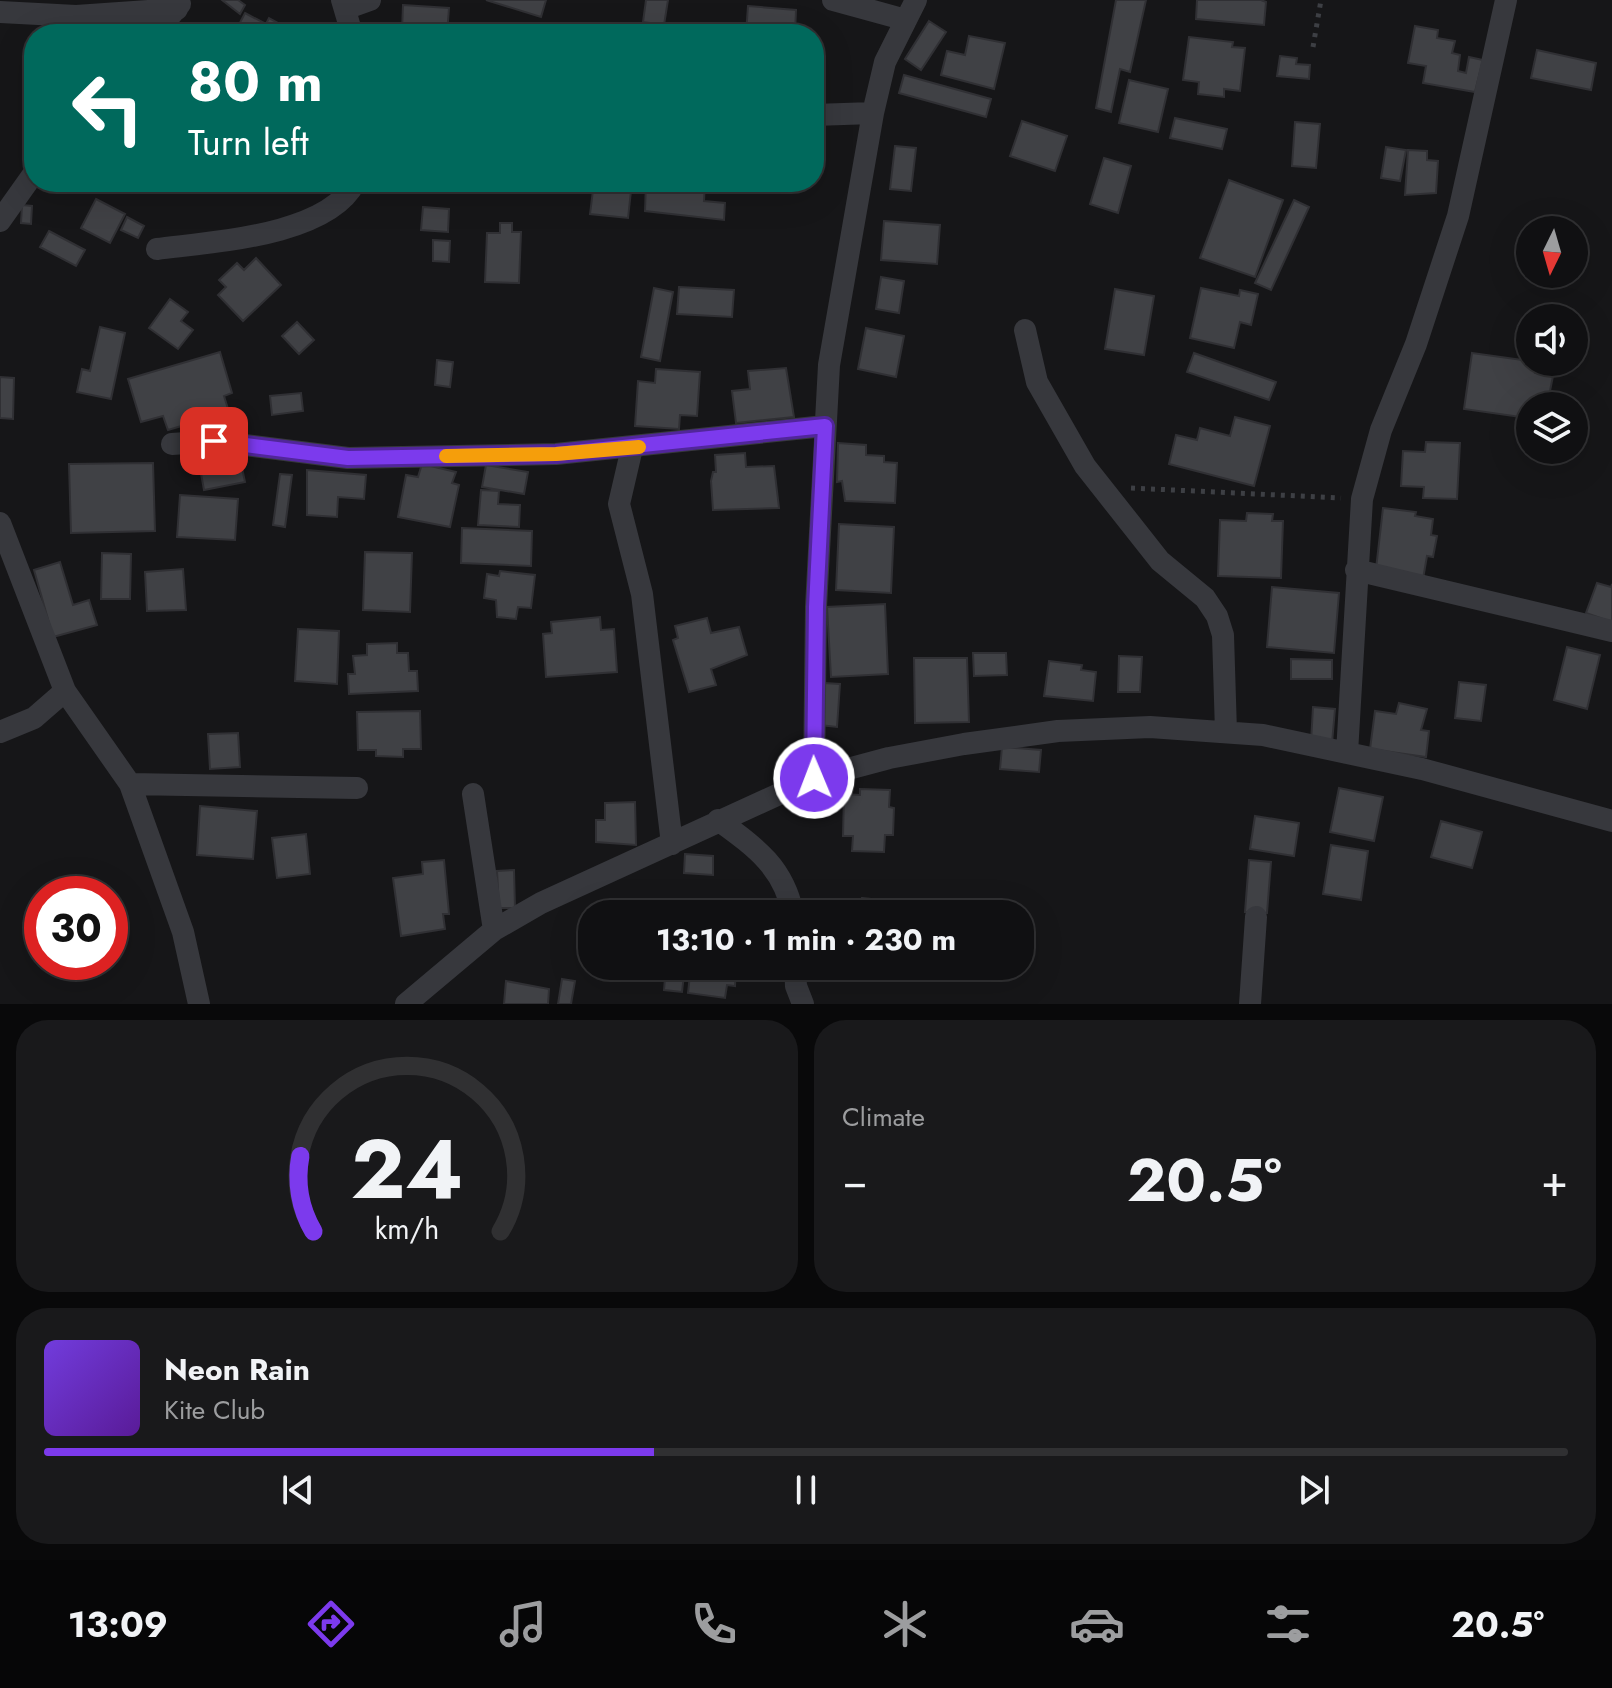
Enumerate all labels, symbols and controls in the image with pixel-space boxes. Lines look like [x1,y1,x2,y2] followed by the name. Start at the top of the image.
[188,41,323,122] text: 80 m
[56,56,160,160] icon: left
[188,116,309,168] text: Turn left
[1516,216,1588,288] north arrow
[1516,216,1588,464] map controls
[1516,304,1588,376] button: sound
[1516,392,1588,464] button: layers
[180,407,248,475] pin
[192,419,236,463] icon: arrive
[772,736,856,820] position arrow
[24,876,128,980] speed limit sign: 30
[656,918,956,961] text: 13:10 · 1 min · 230 m
[842,1098,925,1136] text: Climate
[351,1109,463,1229] text: 24
[1127,1137,1282,1224] text: 20.5°
[842,1149,868,1213] text: −
[1541,1149,1568,1213] text: +
[375,1208,439,1250] text: km/h
[164,1348,310,1391] text: Neon Rain
[164,1391,265,1429] text: Kite Club
[276,1468,320,1512] icon: previous
[784,1468,828,1512] icon: pause
[1292,1468,1336,1512] icon: next
[303,1596,359,1652] icon: directions
[495,1596,551,1652] icon: music
[686,1596,742,1652] icon: phone
[877,1596,933,1652] icon: climate
[1069,1596,1125,1652] icon: car
[1260,1596,1316,1652] icon: filters
[68,1598,168,1650] text: 13:09
[1451,1598,1544,1650] text: 20.5°

